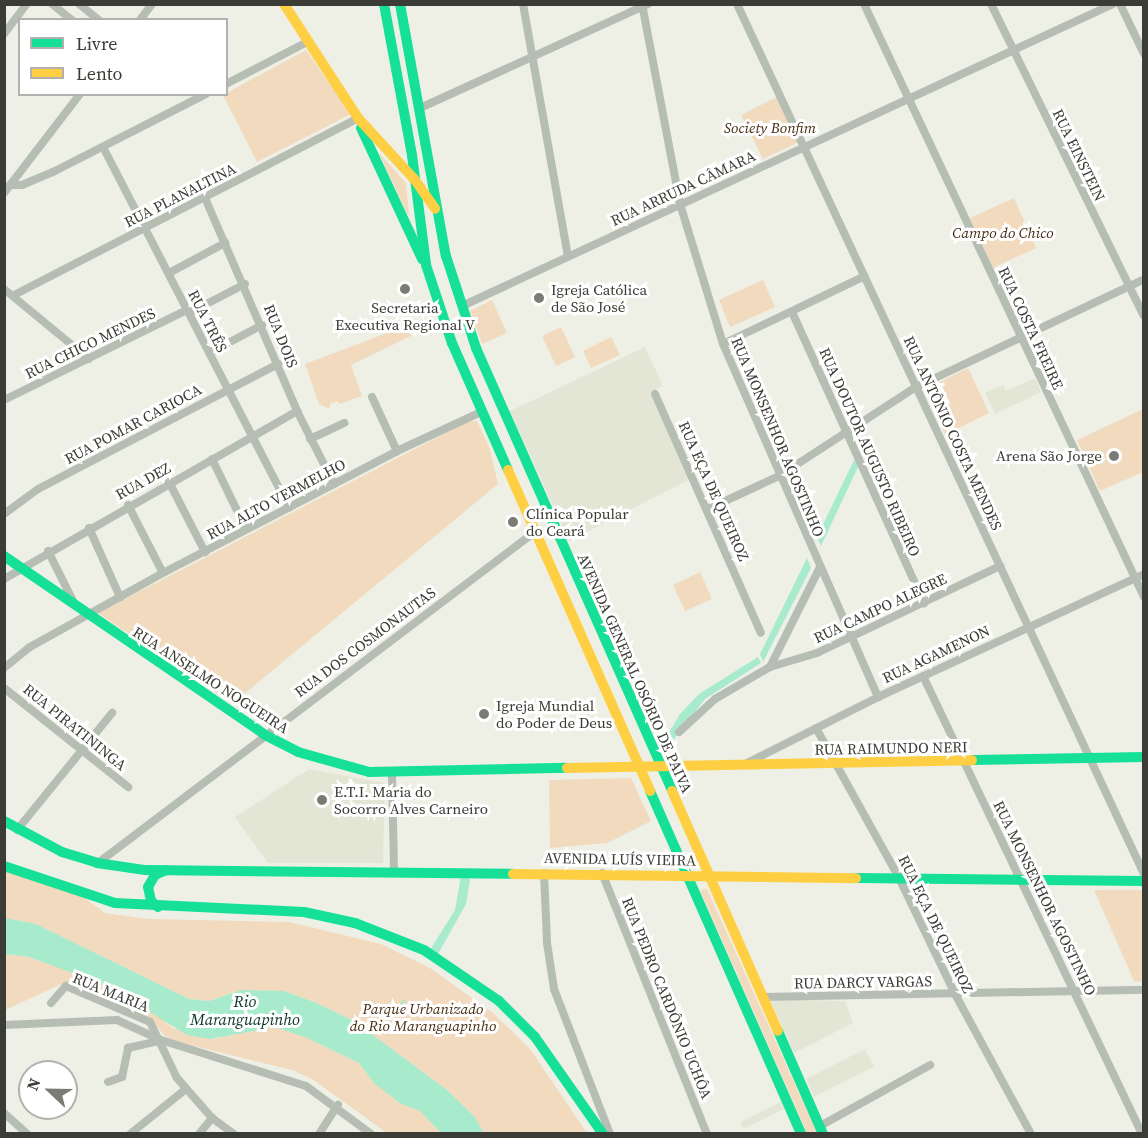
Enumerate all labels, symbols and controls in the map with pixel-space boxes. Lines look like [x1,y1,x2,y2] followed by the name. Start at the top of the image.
[18,18,228,96] legend
[76,31,118,56] text: Livre
[76,61,122,86] text: Lento
[1049,106,1109,204] street label: RUA EINSTEIN
[724,119,816,137] park label: Society Bonfim
[608,147,758,229] street label: RUA ARRUDA CÂMARA
[121,159,239,231] street label: RUA PLANALTINA
[952,224,1054,242] park label: Campo do Chico
[995,264,1067,392] street label: RUA COSTA FREIRE
[551,280,647,315] place label: Igreja Católica de São José
[398,282,412,296] marker: Secretaria Executiva Regional V
[185,287,231,355] street label: RUA TRÊS
[532,291,546,305] marker: Igreja Católica de São José
[335,298,475,333] place label: Secretaria Executiva Regional V
[260,302,302,370] street label: RUA DOIS
[22,304,158,382] street label: RUA CHICO MENDES
[900,333,1006,533] street label: RUA ANTÔNIO COSTA MENDES
[728,335,828,539] street label: RUA MONSENHOR AGOSTINHO
[816,345,924,559] street label: RUA DOUTOR AUGUSTO RIBEIRO
[61,380,205,468] street label: RUA POMAR CARIOCA
[675,418,753,564] street label: RUA EÇA DE QUEIROZ
[996,447,1102,465] place label: Arena São Jorge
[1107,449,1121,463] marker: Arena São Jorge
[203,455,349,543] street label: RUA ALTO VERMELHO
[112,459,174,503] street label: RUA DEZ
[526,504,629,539] place label: Clínica Popular do Ceará
[504,513,522,531] marker: Clínica Popular do Ceará
[574,551,696,795] street label: AVENIDA GENERAL OSÓRIO DE PAIVA
[811,569,949,647] street label: RUA CAMPO ALEGRE
[291,583,439,701] street label: RUA DOS COSMONAUTAS
[879,621,993,687] street label: RUA AGAMENON
[130,623,292,737] street label: RUA ANSELMO NOGUEIRA
[20,680,130,774] street label: RUA PIRATININGA
[496,696,612,731] place label: Igreja Mundial do Poder de Deus
[477,707,491,721] marker: Igreja Mundial do Poder de Deus
[814,738,968,758] street label: RUA RAIMUNDO NERI
[334,782,488,817] place label: E.T.I. Maria do Socorro Alves Carneiro
[315,793,329,807] marker: E.T.I. Maria do Socorro Alves Carneiro
[990,798,1100,998] street label: RUA MONSENHOR AGOSTINHO
[544,849,696,869] street label: AVENIDA LUÍS VIEIRA
[895,852,977,996] street label: RUA EÇA DE QUEIROZ
[618,895,716,1101] street label: RUA PEDRO CARDÔNIO UCHÔA
[70,968,152,1016] street label: RUA MARIA
[793,972,933,992] street label: RUA DARCY VARGAS
[190,991,300,1029] water label: Rio Maranguapinho
[350,999,496,1034] park label: Parque Urbanizado do Rio Maranguapinho
[18,1060,78,1120] north arrow
[21,1074,46,1094] text: N

